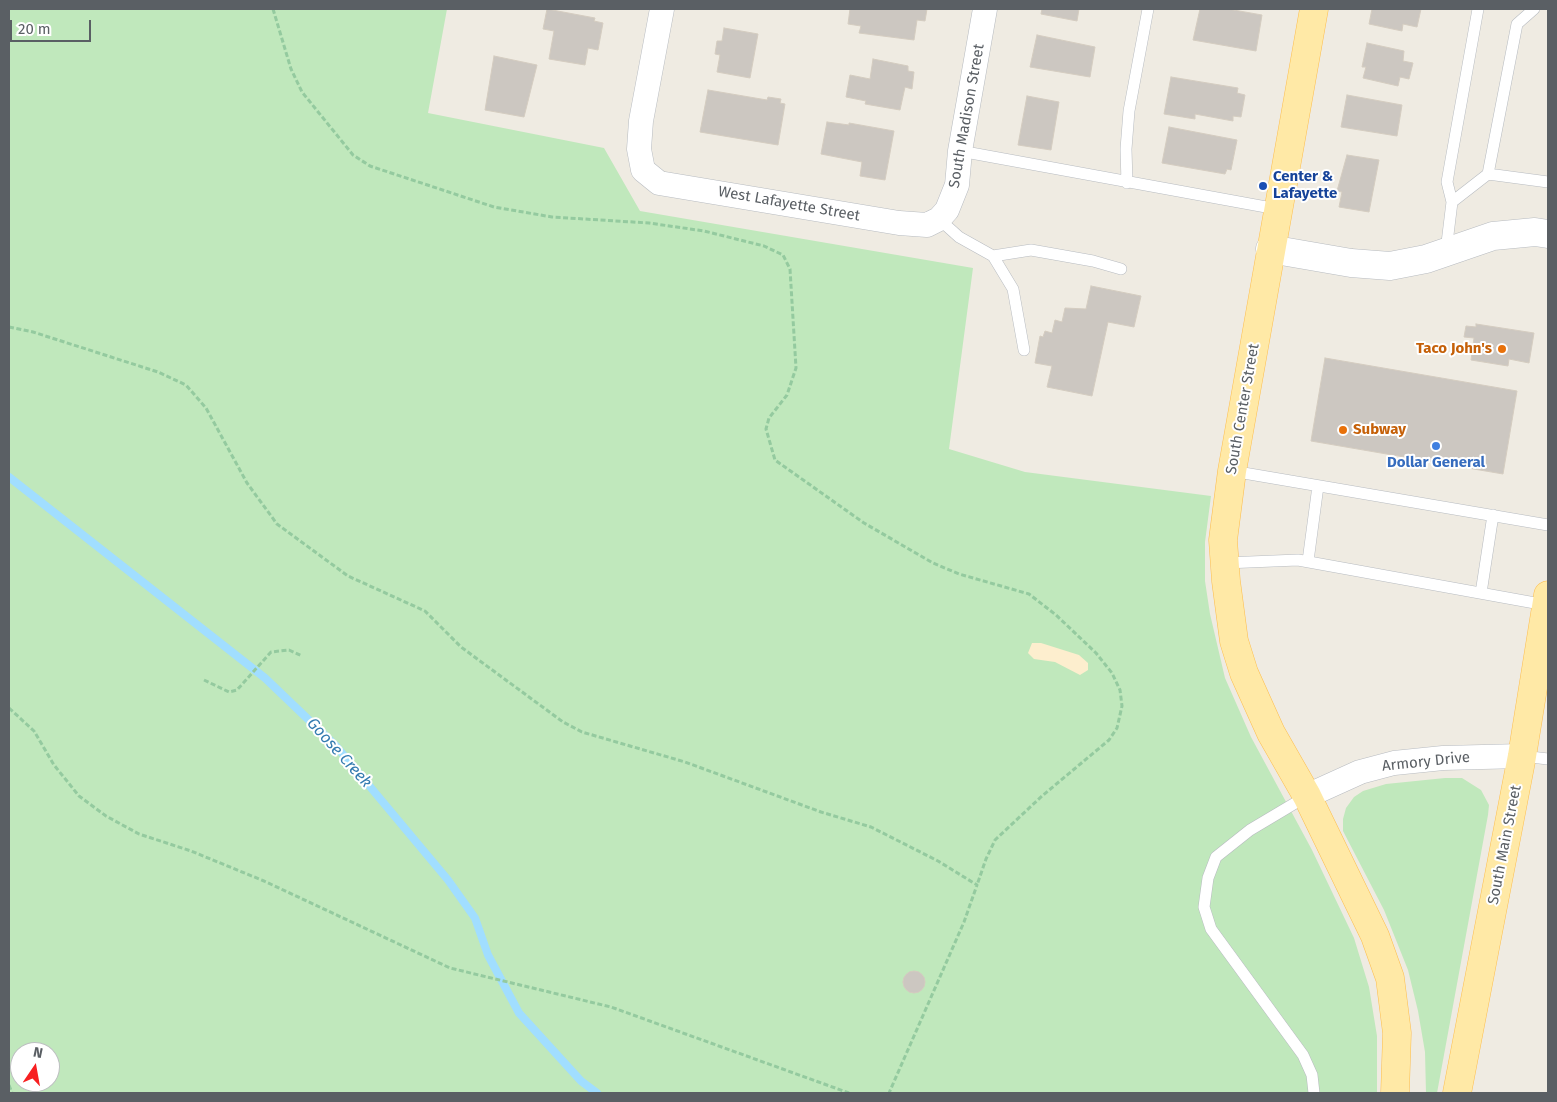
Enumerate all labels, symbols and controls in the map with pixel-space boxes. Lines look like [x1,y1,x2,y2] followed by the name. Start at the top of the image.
[12,10,94,42] scale bar
[18,20,51,38] text: 20 m
[945,42,989,190] street label: South Madison Street
[1273,168,1337,203] place label: Center & Lafayette
[1257,180,1269,192] marker: Center & Lafayette
[717,183,861,225] street label: West Lafayette Street
[1416,340,1492,358] place label: Taco John's
[1223,342,1263,476] street label: South Center Street
[1496,343,1508,355] marker: Taco John's
[1353,421,1406,439] place label: Subway
[1337,424,1349,436] marker: Subway
[1430,440,1442,452] marker: Dollar General
[1387,454,1485,472] place label: Dollar General
[303,714,375,792] water label: Goose Creek
[1381,748,1471,776] street label: Armory Drive
[1485,784,1525,906] street label: South Main Street
[10,1042,60,1092] north arrow
[32,1044,44,1062] text: N

